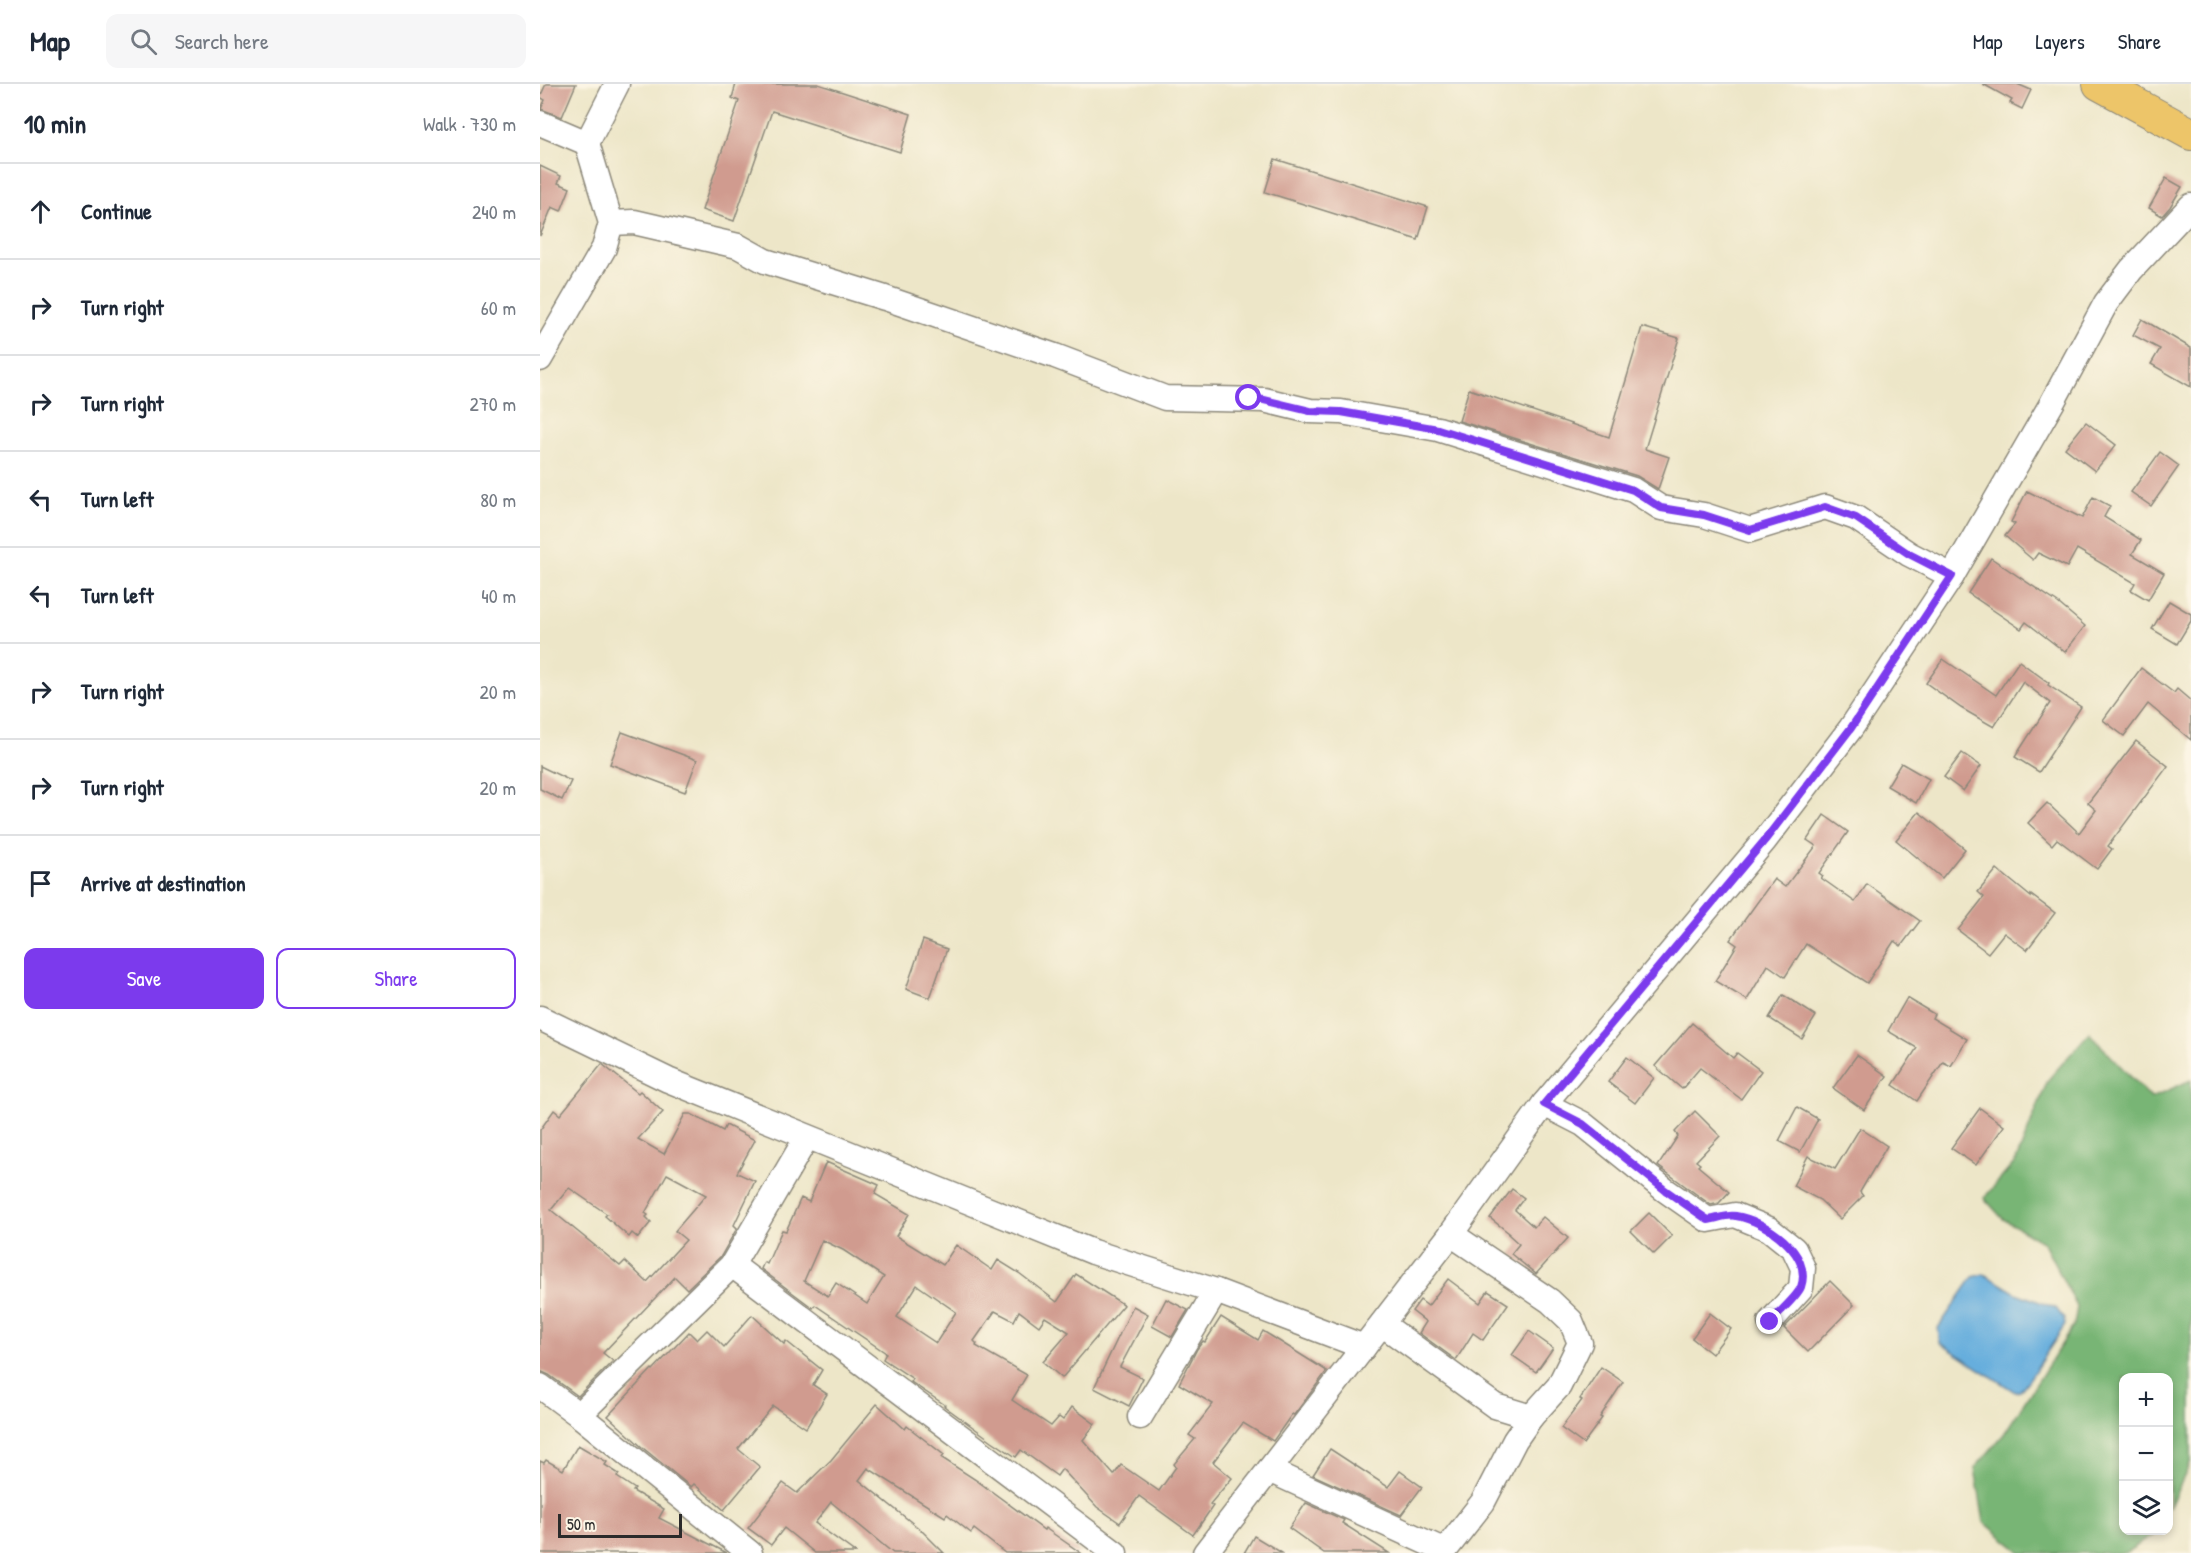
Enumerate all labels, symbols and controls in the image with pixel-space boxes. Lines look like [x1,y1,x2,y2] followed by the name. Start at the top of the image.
[106,14,526,68] search box
[30,22,70,60] text: Map
[127,25,160,58] icon: search
[175,26,269,56] text: Search here
[1973,27,2002,56] text: Map
[2035,27,2085,56] text: Layers
[2118,27,2161,56] text: Share
[24,106,86,141] text: 10 min
[423,110,516,137] text: Walk · 730 m
[24,195,57,228] icon: ahead
[81,196,152,226] text: Continue
[472,198,516,225] text: 240 m
[24,291,57,324] icon: right
[81,292,164,322] text: Turn right
[481,294,516,321] text: 60 m
[1235,384,1261,410] route start
[24,387,57,420] icon: right
[81,388,164,418] text: Turn right
[470,390,516,417] text: 270 m
[24,483,57,516] icon: left
[81,484,154,514] text: Turn left
[480,486,516,513] text: 80 m
[24,579,57,612] icon: left
[81,580,154,610] text: Turn left
[481,582,516,609] text: 40 m
[24,675,57,708] icon: right
[81,676,164,706] text: Turn right
[479,678,516,705] text: 20 m
[24,771,57,804] icon: right
[81,772,164,802] text: Turn right
[479,774,516,801] text: 20 m
[24,867,57,900] icon: arrive
[81,868,246,898] text: Arrive at destination
[24,948,264,1009] button: Save
[276,948,516,1009] button: Share
[1756,1308,1782,1334] route end
[2119,1373,2173,1535] map controls
[2119,1373,2173,1427] button: +
[2119,1427,2173,1481] button: −
[2119,1481,2173,1535] button: layers
[558,1511,682,1538] scale bar
[567,1513,596,1535] text: 50 m

